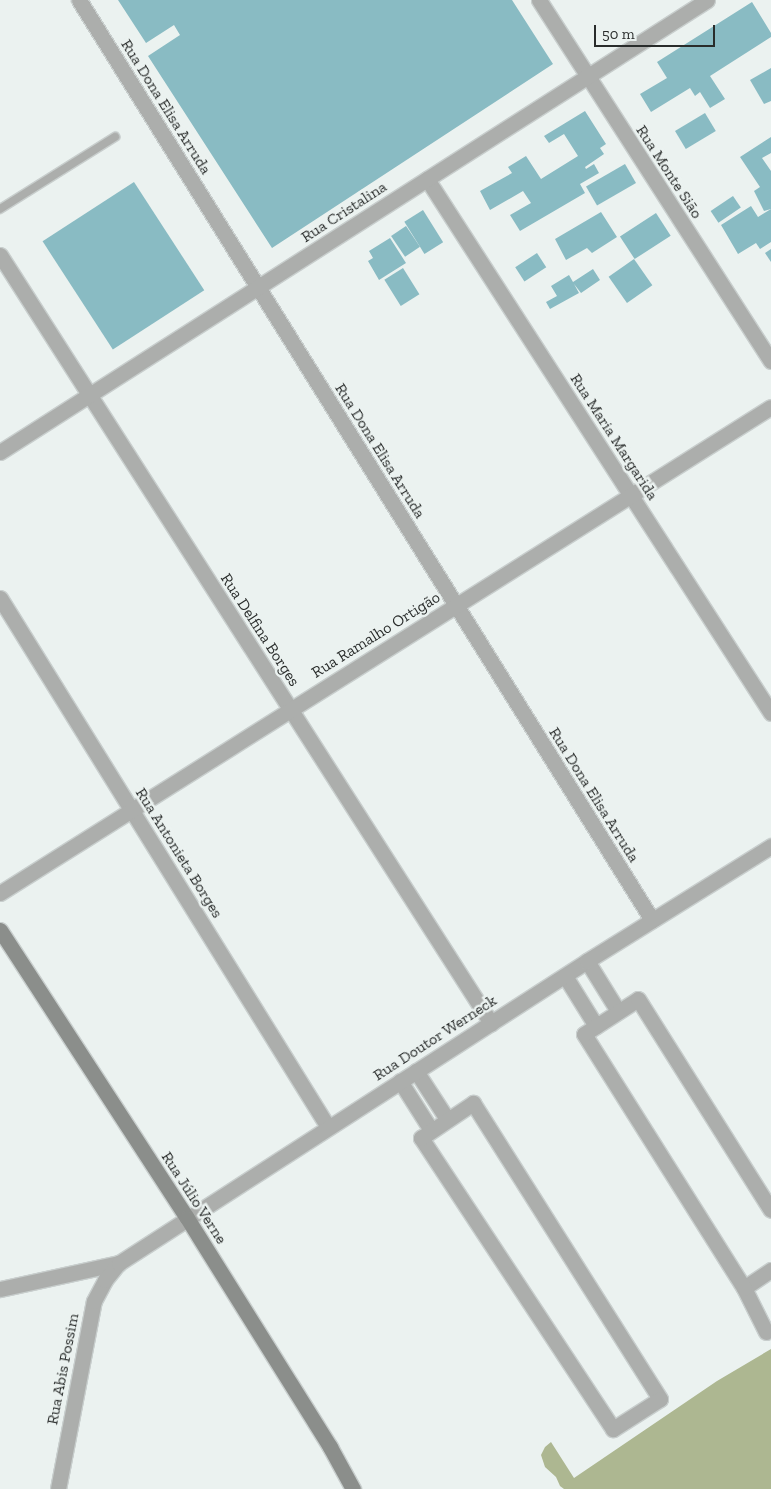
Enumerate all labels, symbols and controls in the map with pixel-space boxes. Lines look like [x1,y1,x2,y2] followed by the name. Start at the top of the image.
[596,15,717,47] scale bar
[602,25,635,43] text: 50 m
[117,36,215,178] street label: Rua Dona Elisa Arruda
[632,122,706,222] street label: Rua Monte Sião
[298,177,390,247] street label: Rua Cristalina
[566,370,662,504] street label: Rua Maria Margarida
[331,380,429,522] street label: Rua Dona Elisa Arruda
[216,570,304,690] street label: Rua Delfina Borges
[308,588,444,682] street label: Rua Ramalho Ortigão
[545,724,643,866] street label: Rua Dona Elisa Arruda
[131,784,227,922] street label: Rua Antonieta Borges
[369,991,501,1085] street label: Rua Doutor Werneck
[157,1148,231,1248] street label: Rua Júlio Verne
[43,1311,83,1427] street label: Rua Abis Possim

